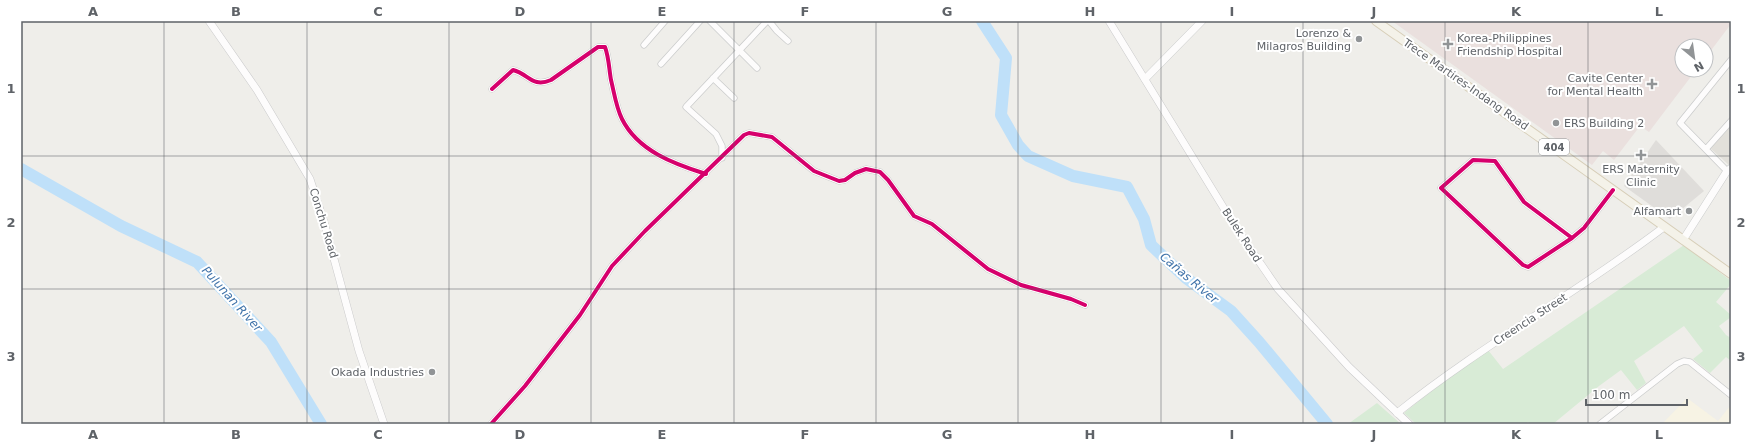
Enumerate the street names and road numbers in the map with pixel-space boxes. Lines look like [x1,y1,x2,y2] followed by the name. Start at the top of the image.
[1400,35,1531,133] street label: Trece Martires-Indang Road
[1539,139,1569,155] road number: 404
[307,187,340,260] street label: Conchu Road
[1219,206,1264,265] street label: Bulek Road
[1491,290,1570,348] street label: Creencia Street

